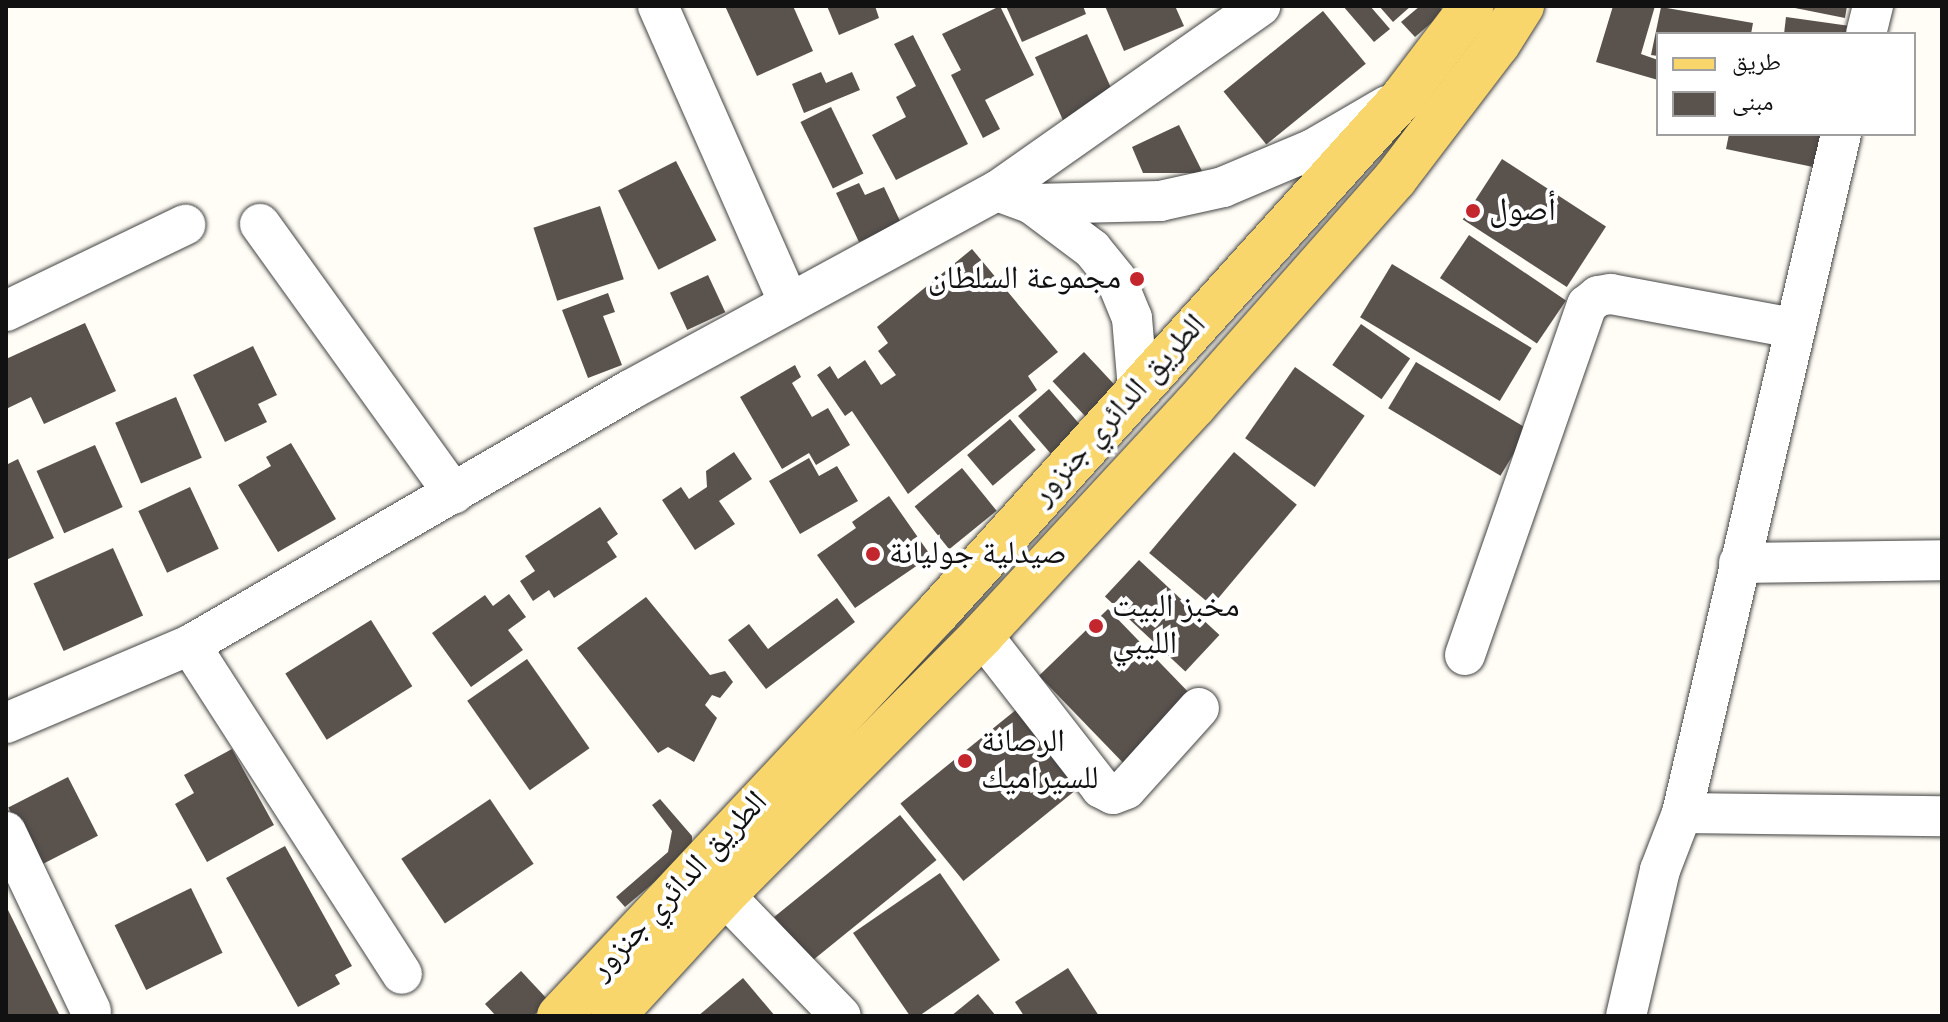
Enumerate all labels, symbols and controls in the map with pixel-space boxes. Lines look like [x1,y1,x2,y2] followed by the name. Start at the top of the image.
[1656,32,1916,136] legend
[1732,45,1781,81] text: طريق
[1732,85,1773,121] text: مبنى
[1489,192,1556,230] place label: أصول
[1464,202,1482,220] marker: أصول
[928,260,1121,298] place label: مجموعة السلطان
[1128,270,1146,288] marker: مجموعة السلطان
[1023,307,1215,513] street label: الطريق الدائري جنزور
[889,535,1067,573] place label: صيدلية جوليانة
[864,545,882,563] marker: صيدلية جوليانة
[1112,589,1240,664] place label: مخبز البيت الليبي
[1087,617,1105,635] marker: مخبز البيت الليبي
[981,724,1099,799] place label: الرصانة للسيراميك
[956,752,974,770] marker: الرصانة للسيراميك
[582,784,776,988] street label: الطريق الدائري جنزور

